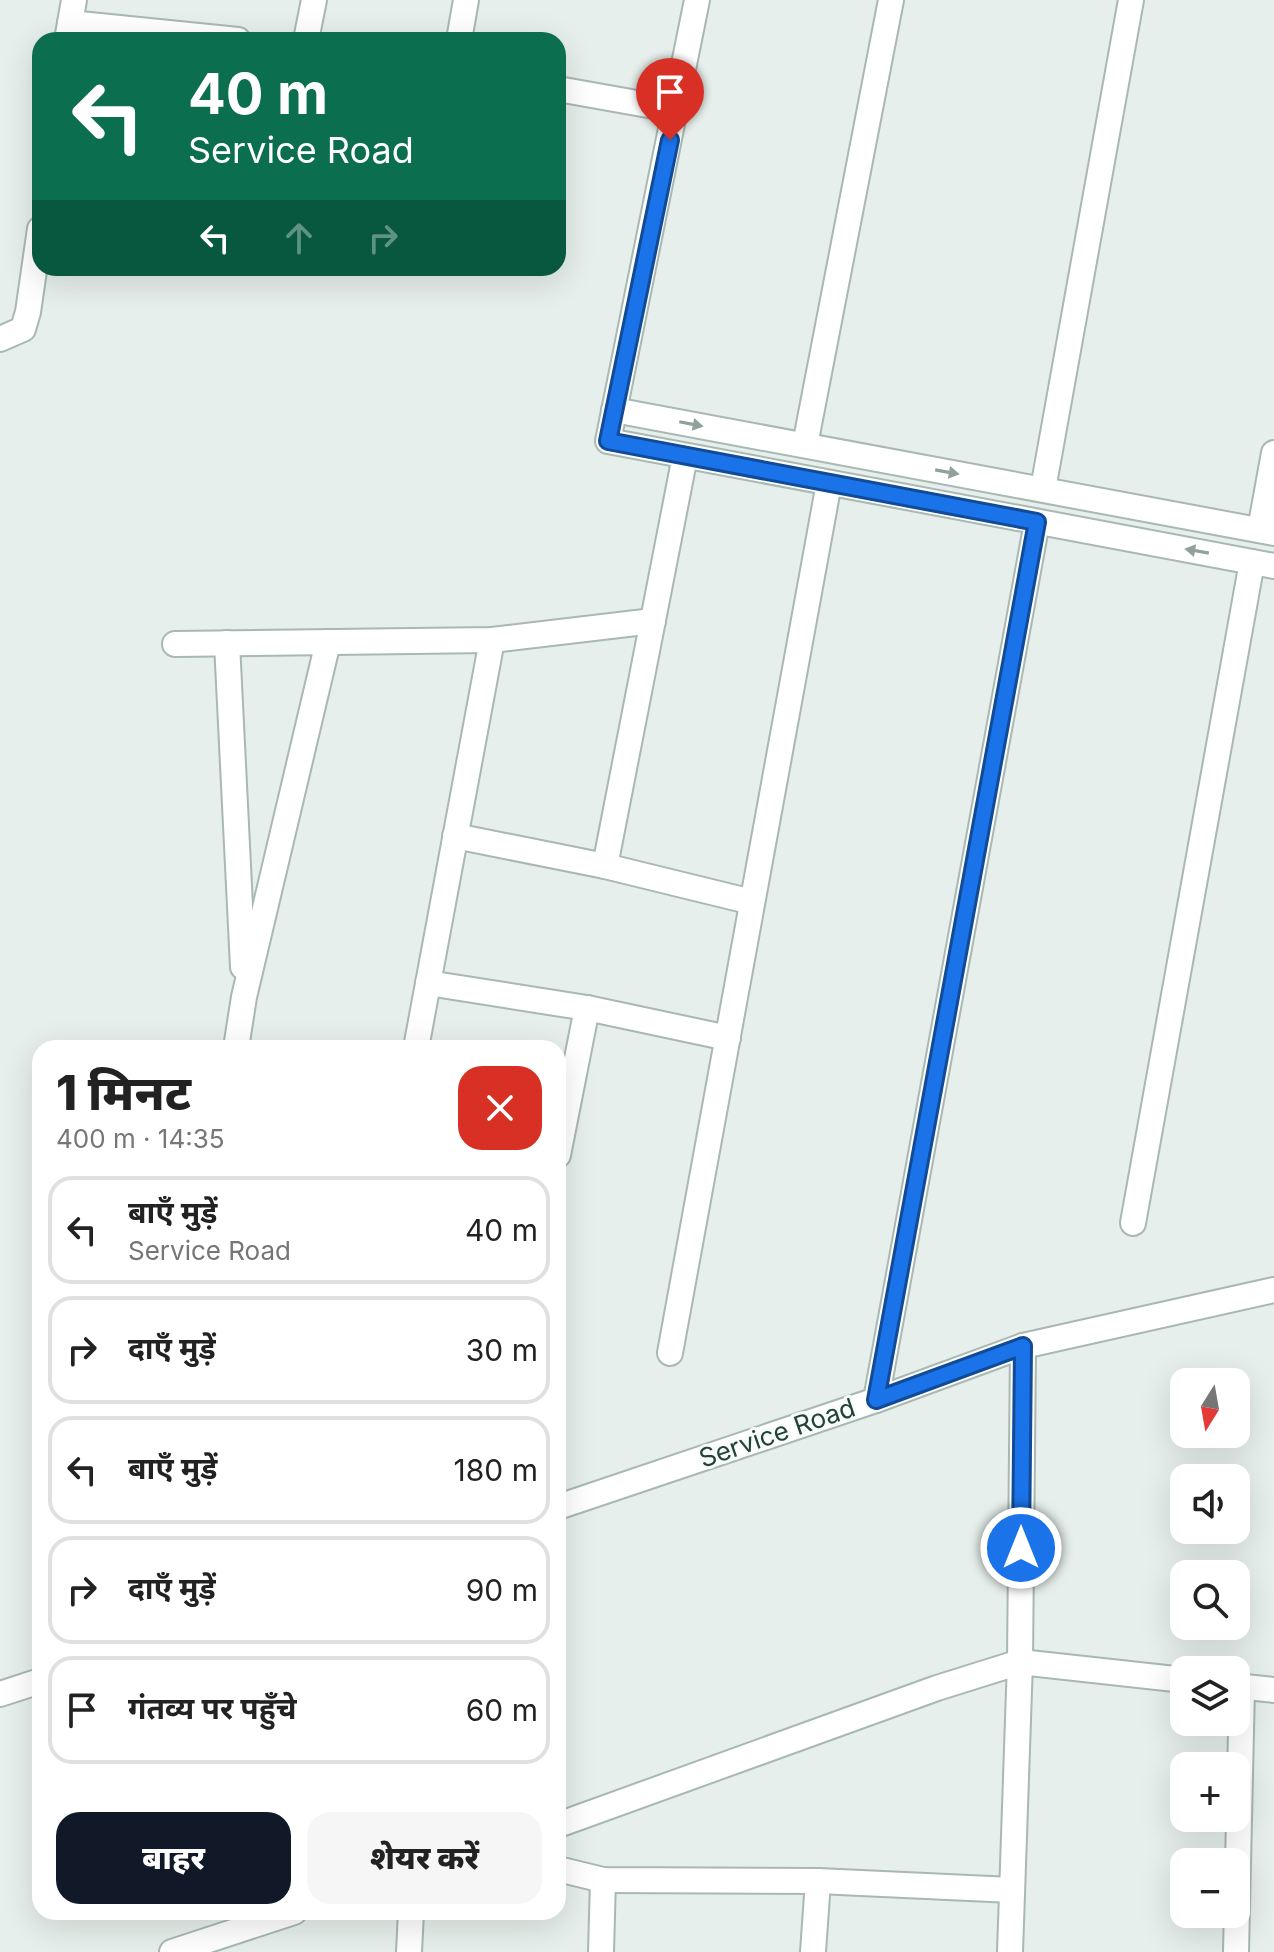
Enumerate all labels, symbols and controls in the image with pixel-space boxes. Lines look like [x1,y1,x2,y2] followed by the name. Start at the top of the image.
[636,58,704,140] pin
[188,60,328,128] text: 40 m
[56,64,160,168] icon: left
[648,70,692,114] icon: arrive
[188,128,414,172] text: Service Road
[193,216,237,260] icon: left
[277,216,321,260] icon: ahead
[361,216,405,260] icon: right
[679,418,704,431] one-way arrow
[934,466,959,478] one-way arrow
[1185,545,1210,557] one-way arrow
[56,1063,191,1122] text: 1 मिनट
[458,1066,542,1150] button: close
[56,1123,225,1154] text: 400 m · 14:35
[128,1194,217,1230] text: बाएँ मुड़ें
[60,1208,104,1252] icon: left
[465,1212,538,1248] text: 40 m
[128,1235,291,1266] text: Service Road
[60,1328,104,1372] icon: right
[128,1330,216,1366] text: दाएँ मुड़ें
[466,1332,538,1368] text: 30 m
[1170,1368,1250,1448] north arrow
[1170,1368,1250,1928] map controls
[695,1391,859,1474] street label: Service Road
[60,1448,104,1492] icon: left
[128,1450,217,1486] text: बाएँ मुड़ें
[454,1452,538,1488] text: 180 m
[1170,1464,1250,1544] button: sound
[979,1506,1063,1590] position arrow
[1170,1560,1250,1640] button: search
[60,1568,104,1612] icon: right
[128,1570,216,1606] text: दाएँ मुड़ें
[466,1572,538,1608] text: 90 m
[1170,1656,1250,1736] button: layers
[60,1688,104,1732] icon: arrive
[128,1690,296,1726] text: गंतव्य पर पहुँचे
[466,1692,538,1728] text: 60 m
[1170,1752,1250,1832] button: +
[56,1812,291,1904] button: बाहर
[307,1812,542,1904] button: शेयर करें
[1170,1848,1250,1928] button: −

